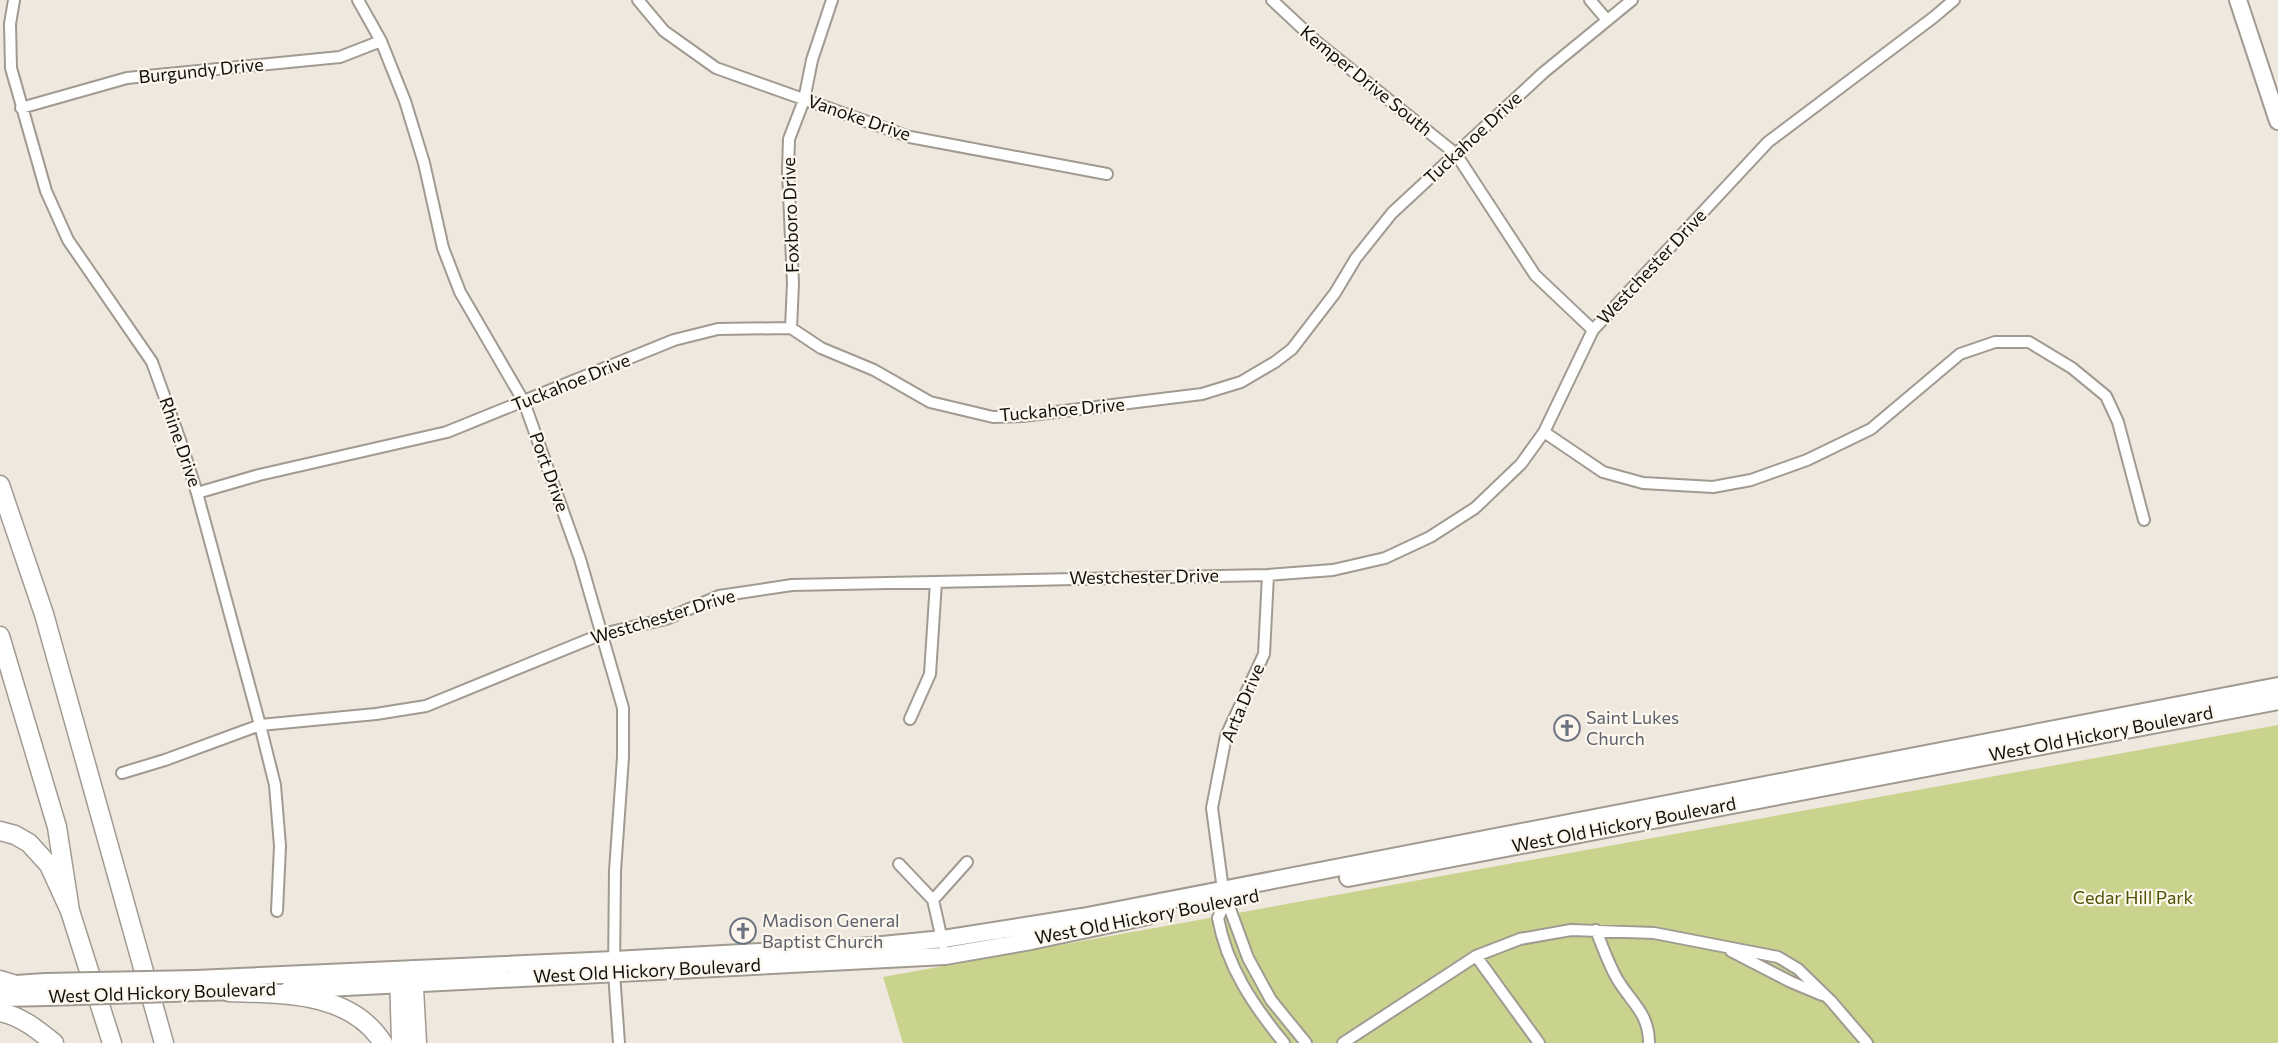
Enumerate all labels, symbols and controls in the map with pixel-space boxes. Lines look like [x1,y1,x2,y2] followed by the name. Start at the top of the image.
[1296,20,1437,140] street label: Kemper Drive South
[137,52,265,88] street label: Burgundy Drive
[1419,86,1526,188] street label: Tuckahoe Drive
[805,89,914,145] street label: Vanoke Drive
[777,157,803,273] street label: Foxboro Drive
[1592,204,1710,329] street label: Westchester Drive
[508,348,633,416] street label: Tuckahoe Drive
[998,393,1125,425] street label: Tuckahoe Drive
[155,394,207,490] street label: Rhine Drive
[525,429,575,515] street label: Port Drive
[1069,564,1219,588] street label: Westchester Drive
[588,584,738,648] street label: Westchester Drive
[1216,660,1268,745] street label: Arta Drive
[1987,700,2215,766] street label: West Old Hickory Boulevard
[1586,706,1679,749] place label: Saint Lukes Church
[1552,713,1582,743] church icon: Saint Lukes Church
[1510,791,1738,857] street label: West Old Hickory Boulevard
[1033,883,1261,949] street label: West Old Hickory Boulevard
[2073,886,2194,908] park label: Cedar Hill Park
[762,909,900,952] place label: Madison General Baptist Church
[728,916,758,946] church icon: Madison General Baptist Church
[533,953,761,987] street label: West Old Hickory Boulevard
[48,977,276,1007] street label: West Old Hickory Boulevard

